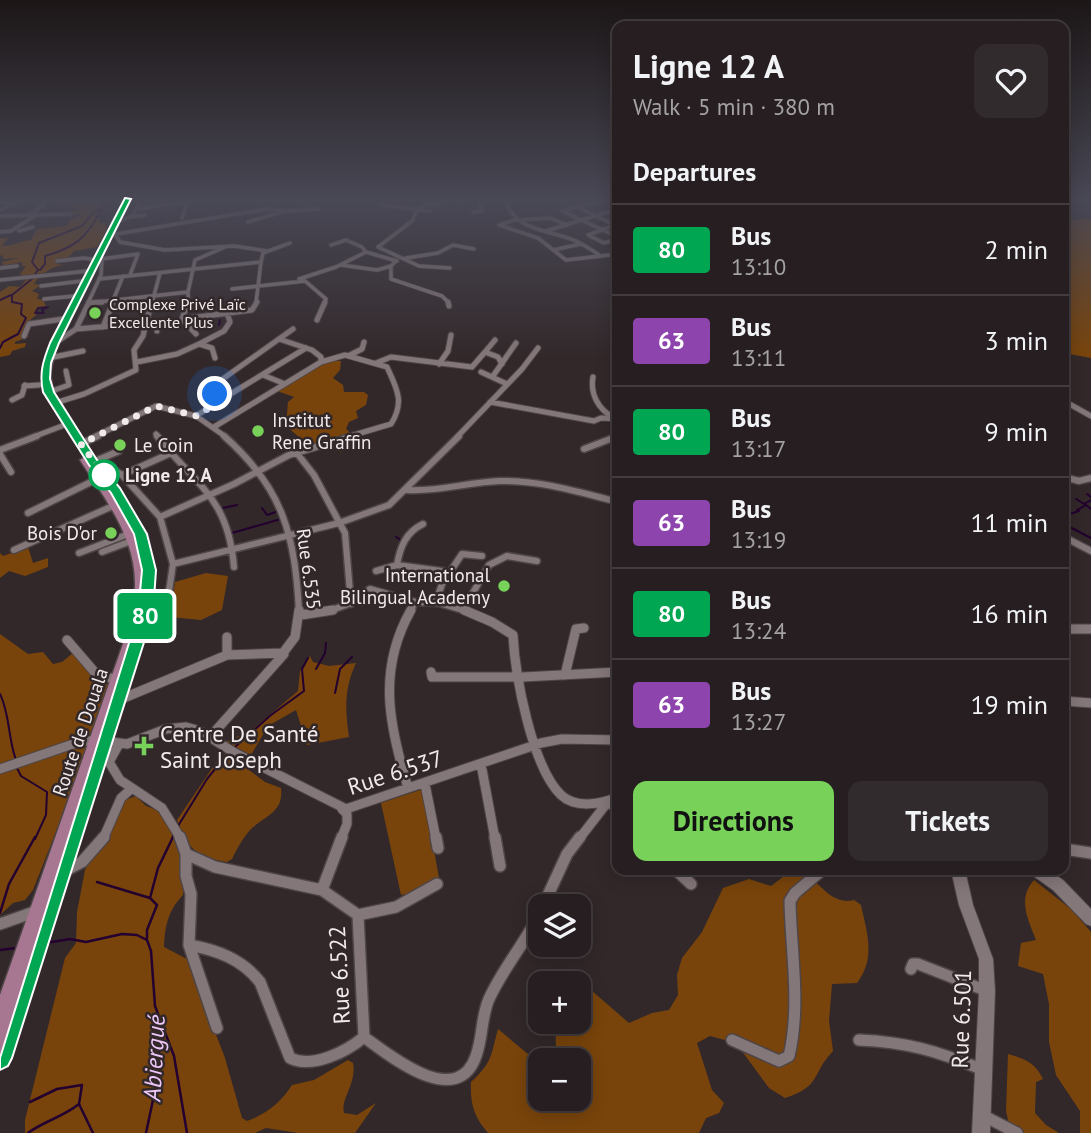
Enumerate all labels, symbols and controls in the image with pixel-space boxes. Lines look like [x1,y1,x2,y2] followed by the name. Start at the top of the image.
[633,44,784,87] text: Ligne 12 A
[974,44,1048,118] button: heart
[633,92,835,121] text: Walk · 5 min · 380 m
[633,155,756,188] text: Departures
[731,219,771,252] text: Bus
[985,233,1048,266] text: 2 min
[658,234,685,265] text: 80
[731,252,786,281] text: 13:10
[109,294,246,332] place label: Complexe Privé Laïc Excellente Plus
[87,305,103,321] marker: Complexe Privé Laïc Excellente Plus
[731,310,771,343] text: Bus
[985,324,1048,357] text: 3 min
[658,325,685,356] text: 63
[731,343,786,372] text: 13:11
[197,376,232,411] your location
[731,401,771,434] text: Bus
[272,408,371,454] place label: Institut Rene Graffin
[985,415,1048,448] text: 9 min
[658,416,685,447] text: 80
[250,423,266,439] marker: Institut Rene Graffin
[134,433,193,457] place label: Le Coin
[731,434,786,463] text: 13:17
[112,437,128,453] marker: Le Coin
[89,460,119,490] marker: Ligne 12 A
[125,463,212,487] place label: Ligne 12 A
[731,492,771,525] text: Bus
[970,506,1048,539] text: 11 min
[658,507,685,538] text: 63
[27,521,98,545] place label: Bois D'or
[103,525,119,541] marker: Bois D'or
[731,525,786,554] text: 13:19
[291,527,327,611] street label: Rue 6.535
[340,563,490,609] place label: International Bilingual Academy
[496,578,512,594] marker: International Bilingual Academy
[731,583,771,616] text: Bus
[114,593,176,639] line badge: 80
[970,597,1048,630] text: 16 min
[658,598,685,629] text: 80
[131,600,159,631] text: 80
[731,616,786,645] text: 13:24
[47,665,113,799] street label: Route de Douala
[731,674,771,707] text: Bus
[970,688,1048,721] text: 19 min
[658,689,685,720] text: 63
[731,707,786,736] text: 13:27
[160,719,318,774] place label: Centre De Santé Saint Joseph
[134,736,154,756] marker: Centre De Santé Saint Joseph
[344,743,446,801] street label: Rue 6.537
[633,781,834,861] button: Directions
[848,781,1048,861] button: Tickets
[528,894,591,1111] map controls
[528,894,591,957] button: layers
[322,925,356,1025] street label: Rue 6.522
[945,969,977,1069] street label: Rue 6.501
[528,971,591,1034] button: +
[136,1014,172,1103] water label: Abiergué
[528,1048,591,1111] button: −

